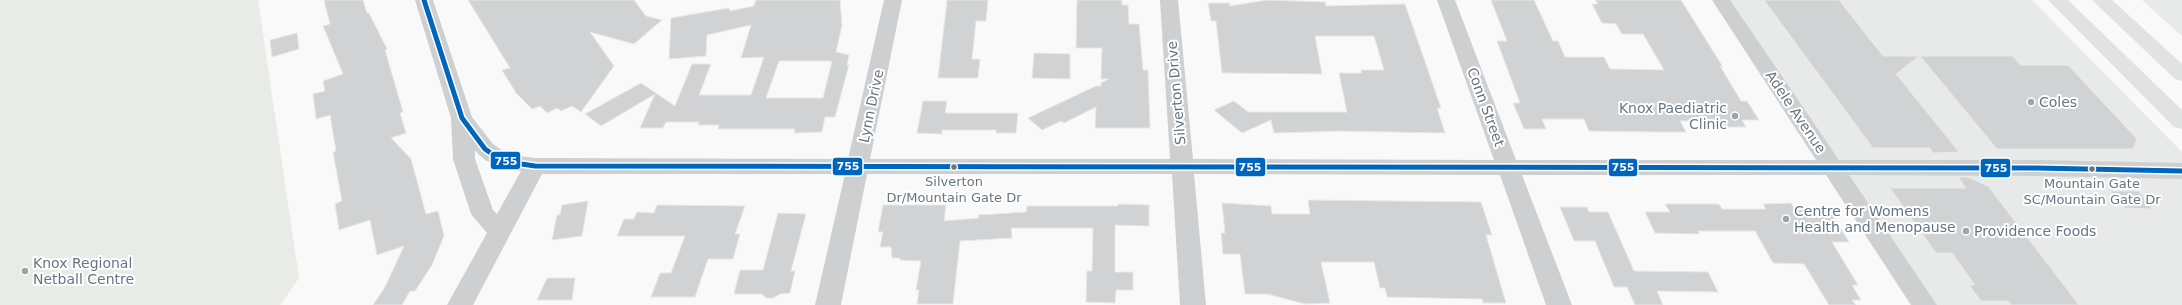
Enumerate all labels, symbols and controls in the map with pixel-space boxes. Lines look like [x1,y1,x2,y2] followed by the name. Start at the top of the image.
[1163,40,1189,146] street label: Silverton Drive
[1464,65,1508,149] street label: Conn Street
[855,68,887,144] street label: Lynn Drive
[1763,68,1829,156] street label: Adele Avenue
[2039,94,2077,110] place label: Coles
[2026,97,2036,107] marker: Coles
[1619,100,1727,132] place label: Knox Paediatric Clinic
[1730,111,1740,121] marker: Knox Paediatric Clinic
[490,151,521,170] line badge: 755
[495,155,517,168] text: 755
[832,157,863,176] line badge: 755
[1235,157,1266,177] line badge: 755
[1608,158,1638,177] line badge: 755
[1980,158,2011,178] line badge: 755
[837,160,859,173] text: 755
[1239,161,1261,174] text: 755
[1612,161,1634,174] text: 755
[949,162,959,172] marker: Silverton Dr/Mountain Gate Dr
[1985,162,2007,175] text: 755
[2087,164,2097,174] marker: Mountain Gate SC/Mountain Gate Dr
[886,174,1022,205] place label: Silverton Dr/Mountain Gate Dr
[2023,176,2161,207] place label: Mountain Gate SC/Mountain Gate Dr
[1794,203,1956,235] place label: Centre for Womens Health and Menopause
[1781,214,1791,224] marker: Centre for Womens Health and Menopause
[1974,223,2096,239] place label: Providence Foods
[1961,226,1971,236] marker: Providence Foods
[33,255,134,287] place label: Knox Regional Netball Centre
[20,266,30,276] marker: Knox Regional Netball Centre

